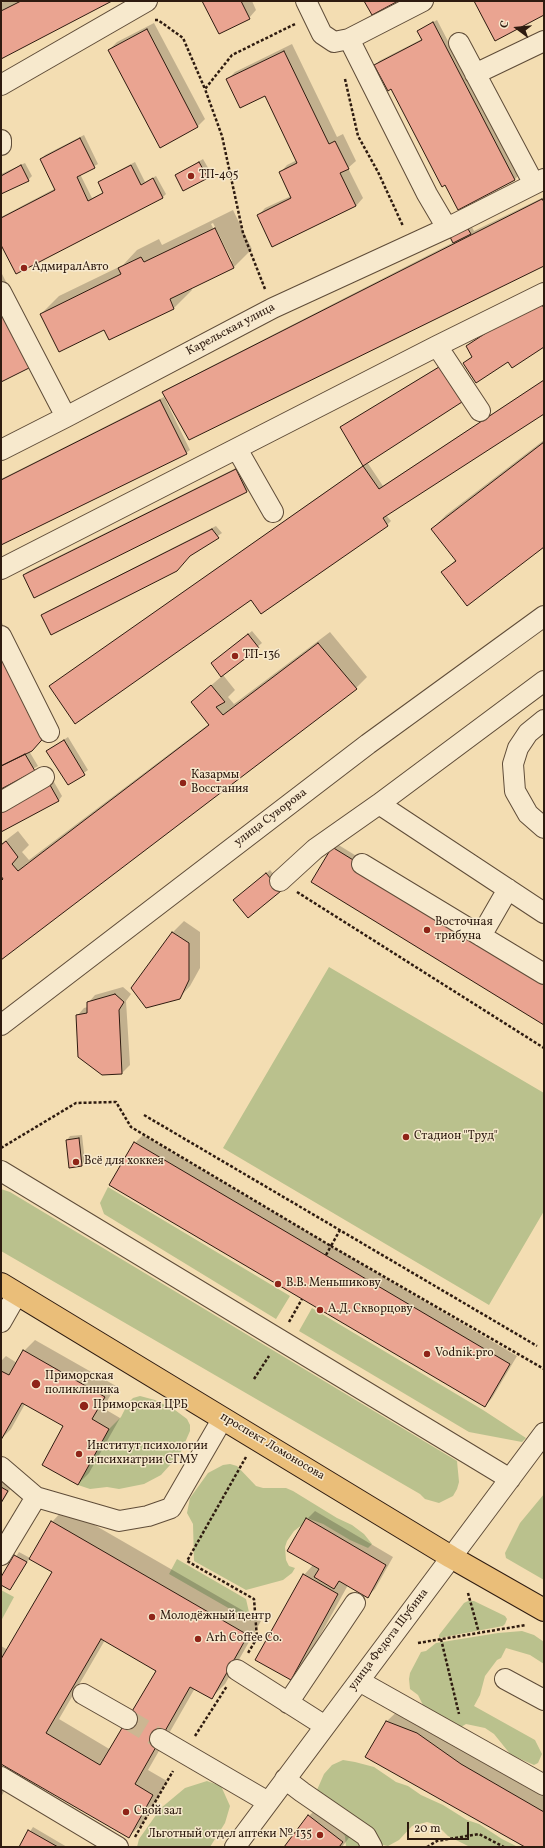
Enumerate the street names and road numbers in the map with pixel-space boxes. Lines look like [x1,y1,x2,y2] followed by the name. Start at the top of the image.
[184,301,278,359] street label: Карельская улица
[232,786,310,850] street label: улица Суворова
[217,1410,327,1484] street label: проспект Ломоносова
[346,1586,432,1694] street label: улица Федота Шубина

